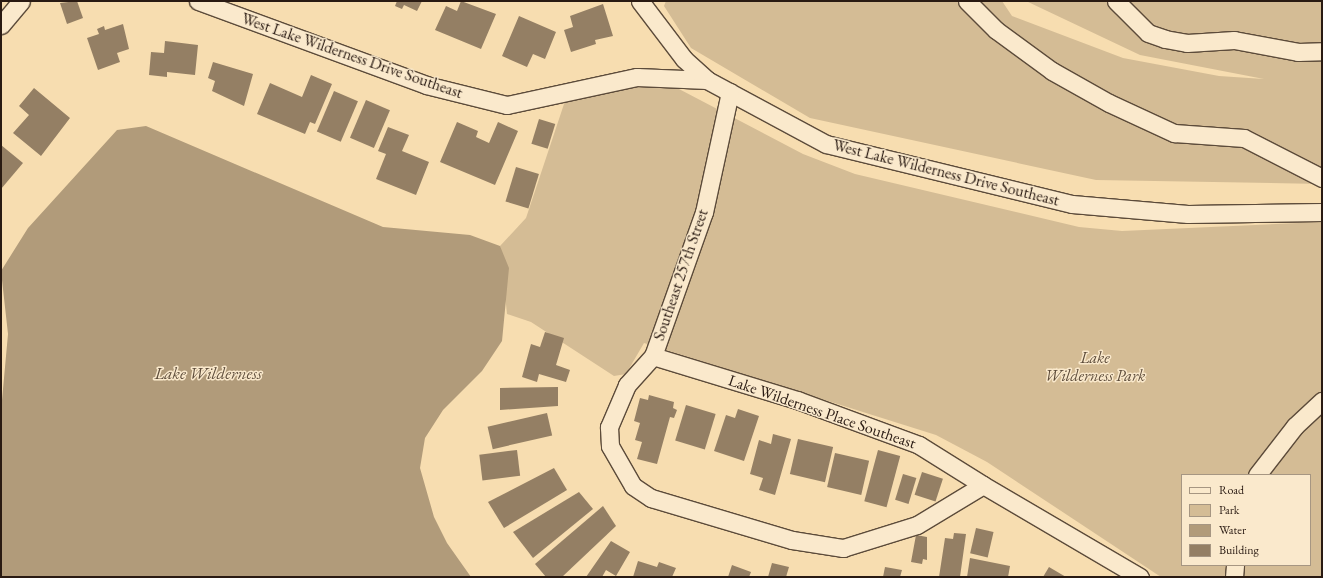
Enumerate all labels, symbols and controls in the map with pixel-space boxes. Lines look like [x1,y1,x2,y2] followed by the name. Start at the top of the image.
[239,9,465,103] street label: West Lake Wilderness Drive Southeast
[831,136,1061,210] street label: West Lake Wilderness Drive Southeast
[650,207,712,343] street label: Southeast 257th Street
[1045,348,1145,386] park label: Lake Wilderness Park
[154,364,262,384] water label: Lake Wilderness
[726,371,918,453] street label: Lake Wilderness Place Southeast
[1181,474,1311,566] legend
[1219,482,1244,498] text: Road
[1219,502,1239,518] text: Park
[1219,522,1246,538] text: Water
[1219,542,1259,558] text: Building

